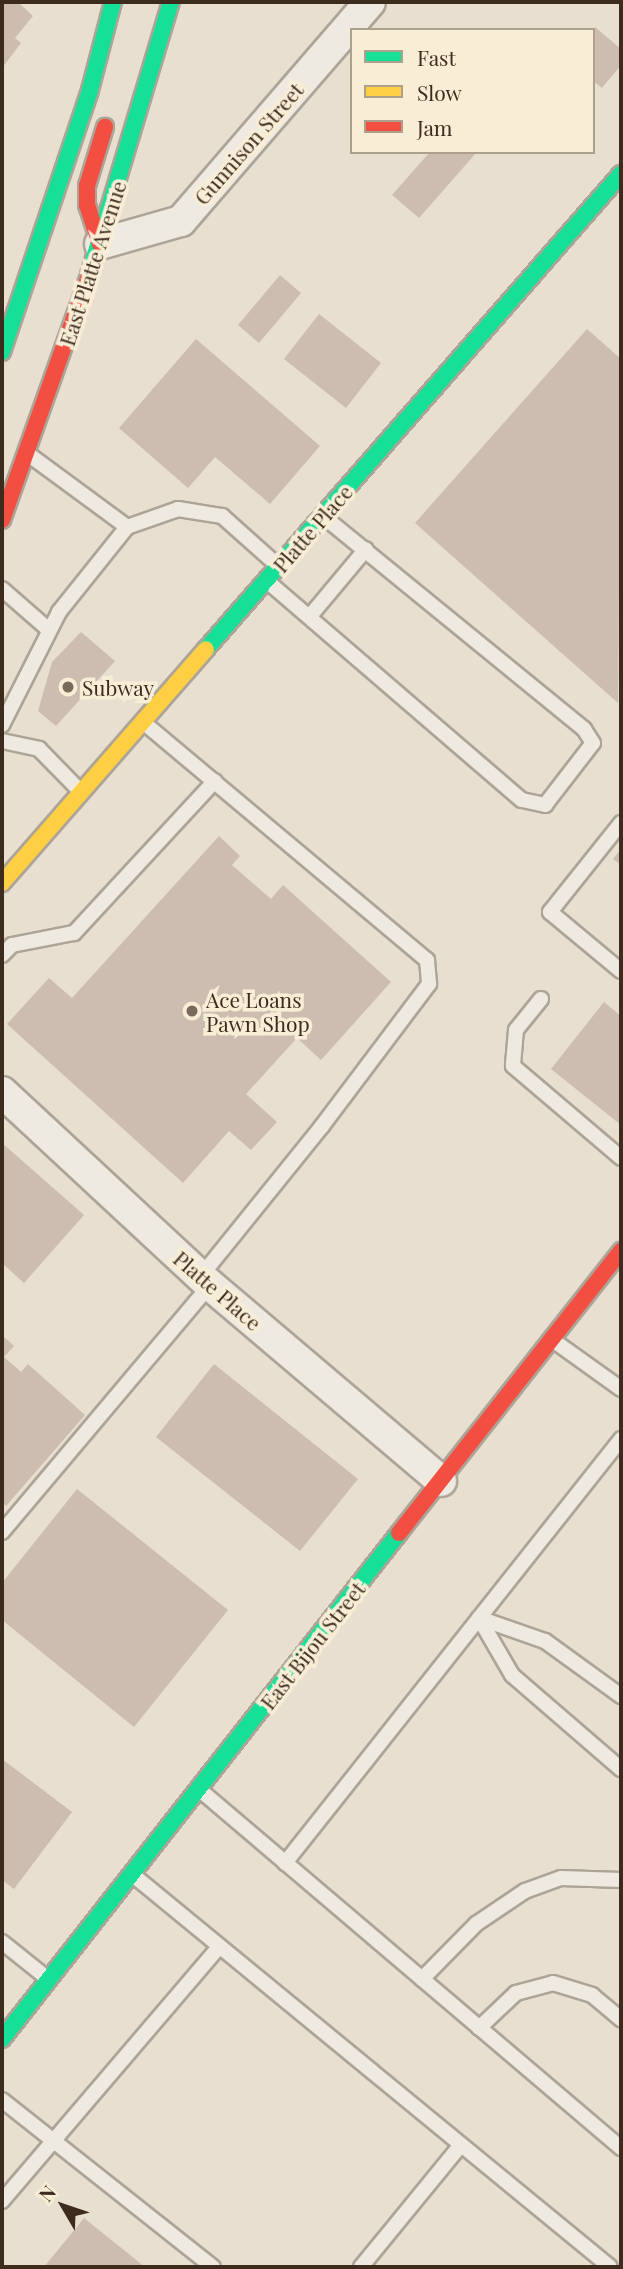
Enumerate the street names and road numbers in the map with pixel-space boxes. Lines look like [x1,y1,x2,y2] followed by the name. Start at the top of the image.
[188,77,308,209] street label: Gunnison Street
[53,177,131,349] street label: East Platte Avenue
[267,479,357,577] street label: Platte Place
[169,1245,267,1335] street label: Platte Place
[254,1576,370,1714] street label: East Bijou Street

